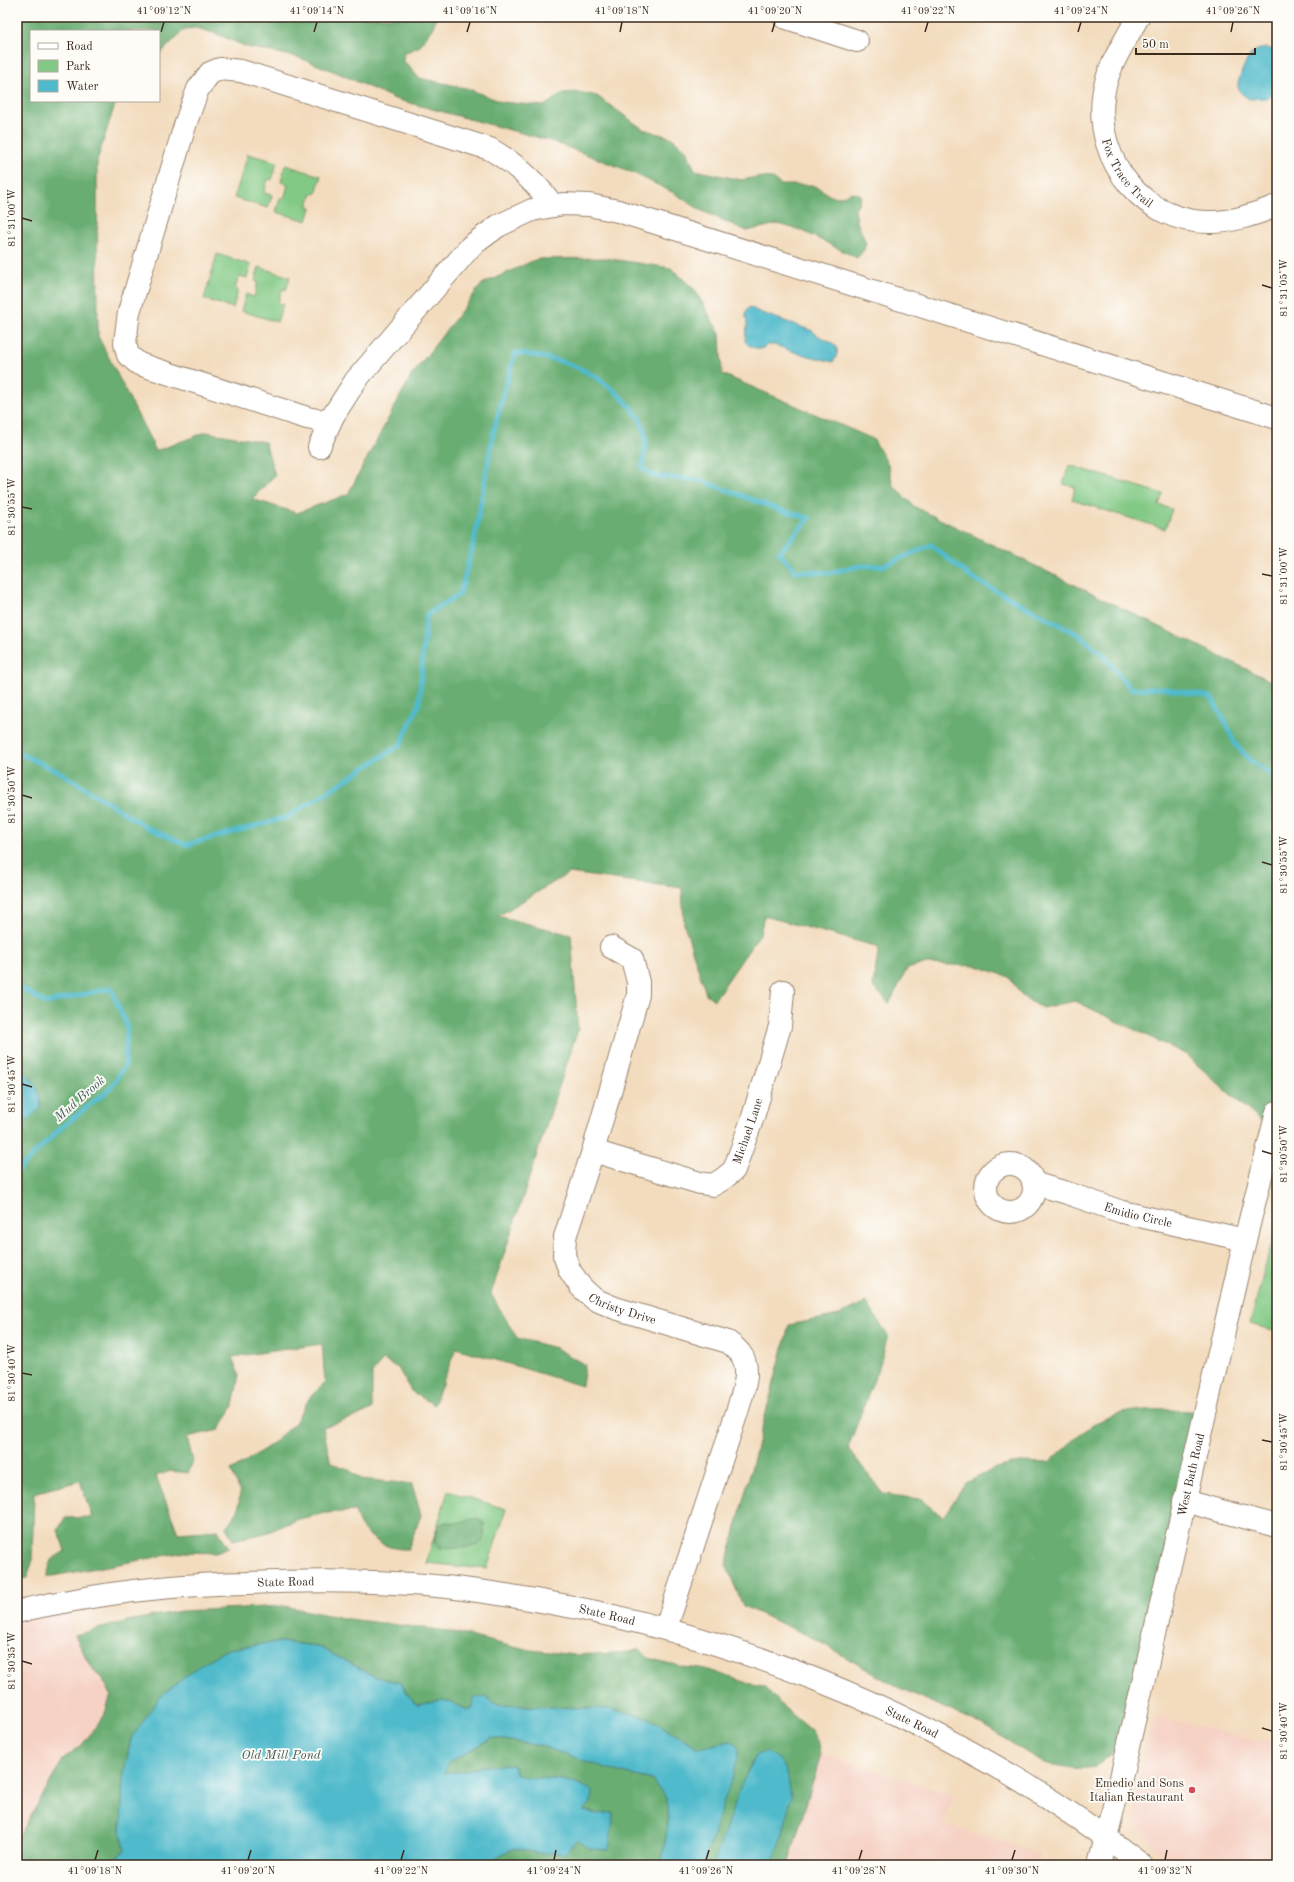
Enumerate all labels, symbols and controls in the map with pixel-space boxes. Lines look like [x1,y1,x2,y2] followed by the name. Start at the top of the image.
[137,6,192,16] text: 41°09'12"N
[290,6,345,16] text: 41°09'14"N
[443,6,498,16] text: 41°09'16"N
[595,6,650,16] text: 41°09'18"N
[748,6,803,16] text: 41°09'20"N
[901,6,956,16] text: 41°09'22"N
[1054,6,1109,16] text: 41°09'24"N
[1206,6,1261,16] text: 41°09'26"N
[30,30,160,102] legend
[1136,30,1255,56] scale bar
[1142,38,1169,51] text: 50 m
[66,41,93,53] text: Road
[66,61,91,73] text: Park
[66,81,99,93] text: Water
[1099,137,1154,210] street label: Fox Trace Trail
[7,189,17,247] text: 81°31'00"W
[1279,259,1289,317] text: 81°31'05"W
[7,478,17,536] text: 81°30'55"W
[1279,547,1289,605] text: 81°31'00"W
[7,766,17,824] text: 81°30'50"W
[1279,836,1289,894] text: 81°30'55"W
[7,1055,17,1113] text: 81°30'45"W
[51,1074,108,1125] water label: Mud Brook
[732,1096,765,1166] street label: Michael Lane
[1279,1125,1289,1183] text: 81°30'50"W
[1102,1201,1174,1230] street label: Emidio Circle
[585,1292,658,1327] street label: Christy Drive
[7,1344,17,1402] text: 81°30'40"W
[1279,1413,1289,1471] text: 81°30'45"W
[1176,1432,1207,1518] street label: West Bath Road
[257,1576,314,1590] street label: State Road
[578,1604,636,1628] street label: State Road
[7,1632,17,1690] text: 81°30'35"W
[1279,1702,1289,1760] text: 81°30'40"W
[883,1705,940,1741] street label: State Road
[241,1749,321,1762] water label: Old Mill Pond
[1090,1778,1184,1804] place label: Emedio and Sons Italian Restaurant
[1187,1785,1197,1795] marker: Emedio and Sons Italian Restaurant
[68,1866,123,1876] text: 41°09'18"N
[221,1866,276,1876] text: 41°09'20"N
[374,1866,429,1876] text: 41°09'22"N
[527,1866,582,1876] text: 41°09'24"N
[679,1866,734,1876] text: 41°09'26"N
[832,1866,887,1876] text: 41°09'28"N
[985,1866,1040,1876] text: 41°09'30"N
[1138,1866,1193,1876] text: 41°09'32"N

